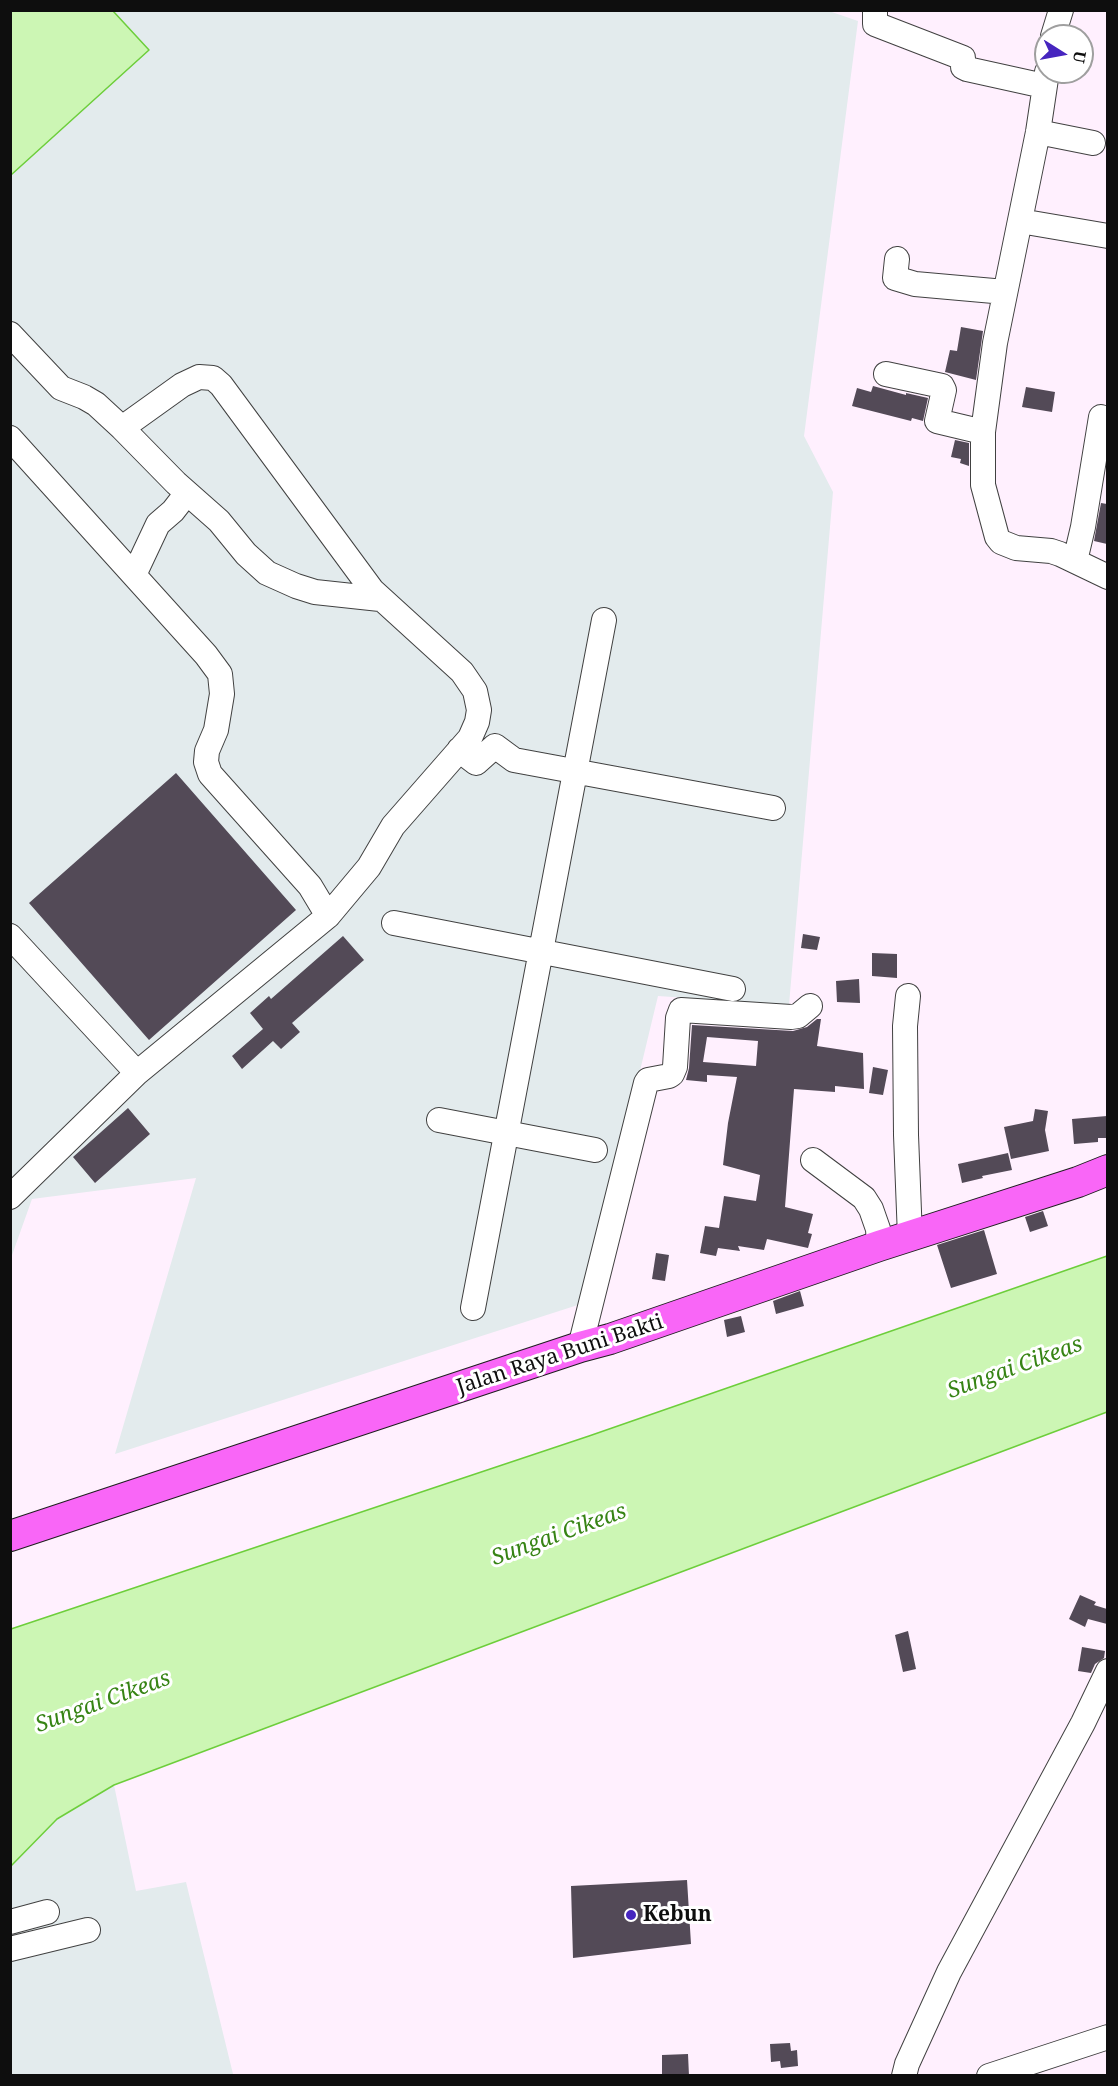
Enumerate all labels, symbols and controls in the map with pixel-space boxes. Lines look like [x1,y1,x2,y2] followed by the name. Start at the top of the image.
[1034,24,1094,84] north arrow
[1068,49,1092,65] text: U
[454,1310,666,1400] street label: Jalan Raya Buni Bakti
[944,1331,1086,1405] water label: Sungai Cikeas
[488,1498,630,1572] water label: Sungai Cikeas
[32,1665,174,1739] water label: Sungai Cikeas
[643,1902,712,1928] place label: Kebun
[624,1908,638,1922] marker: Kebun

